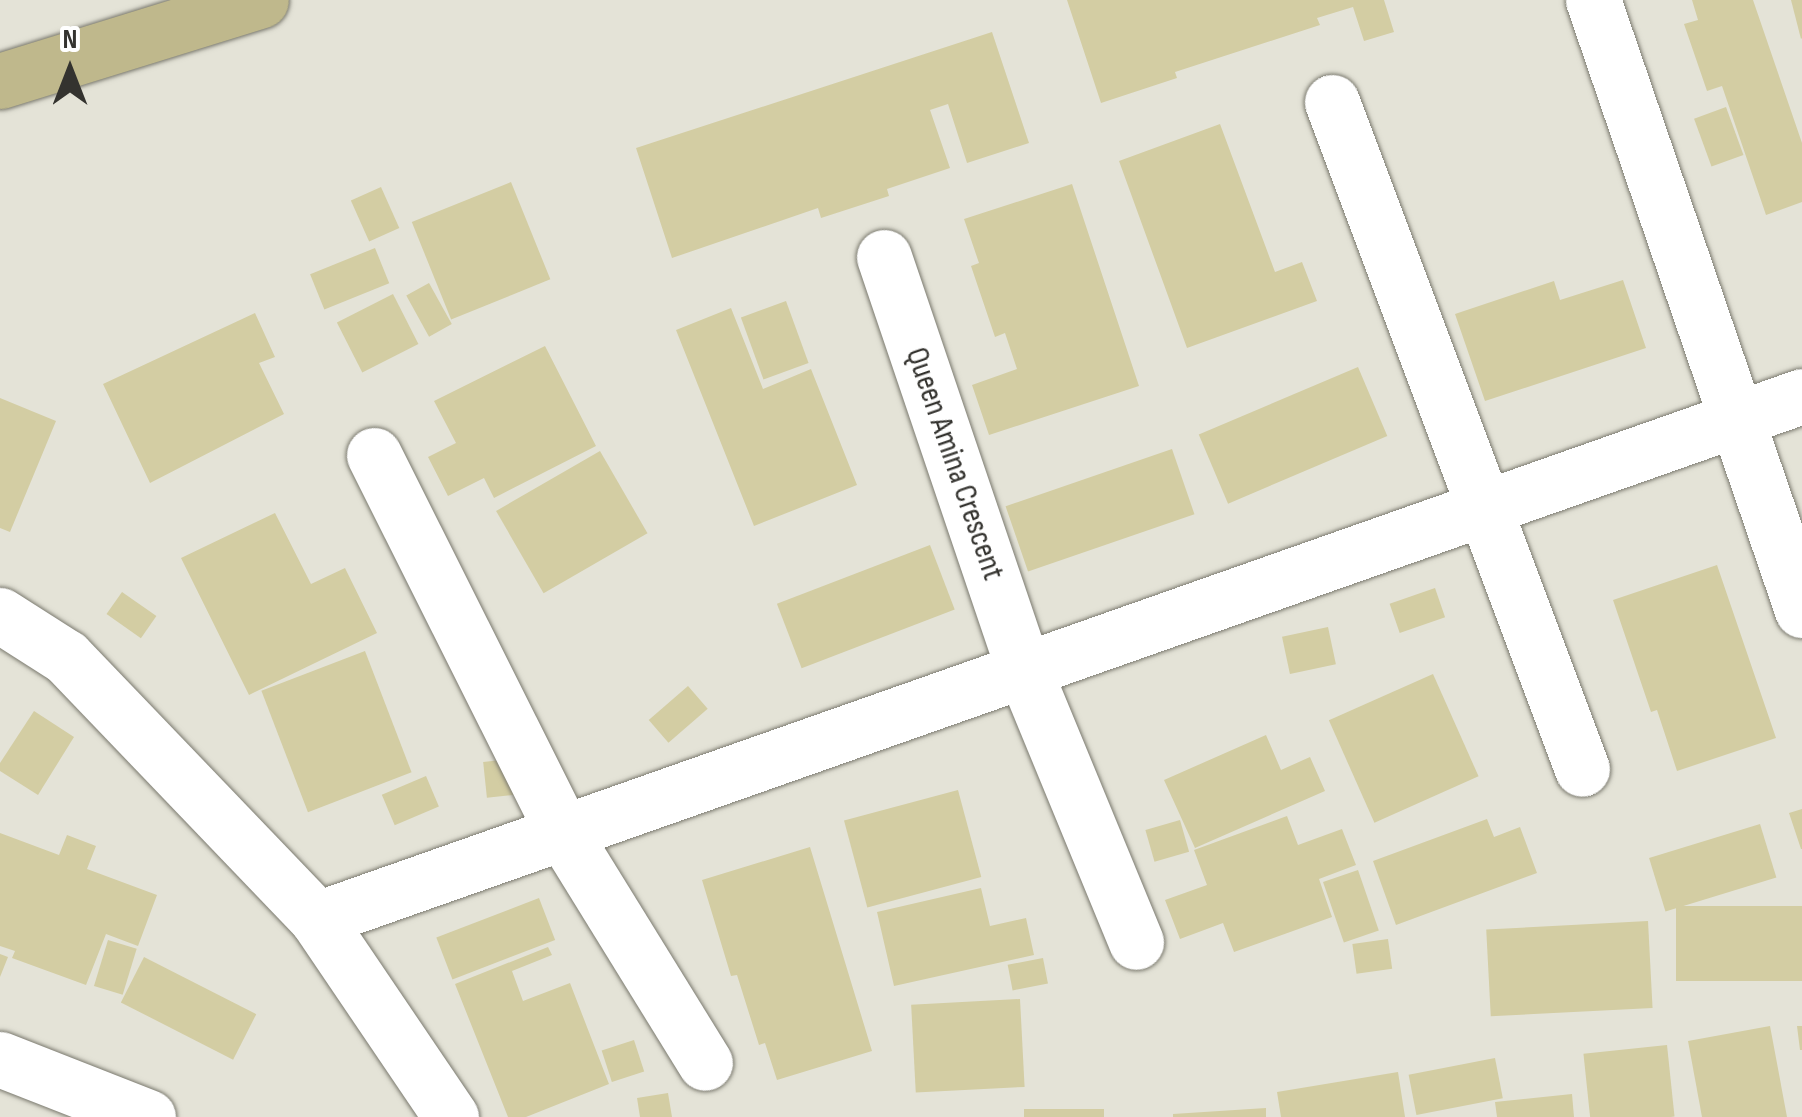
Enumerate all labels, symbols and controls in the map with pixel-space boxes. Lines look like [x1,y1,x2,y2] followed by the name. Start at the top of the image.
[20,20,120,120] north arrow
[63,23,77,56] text: N
[896,343,1012,585] street label: Queen Amina Crescent

